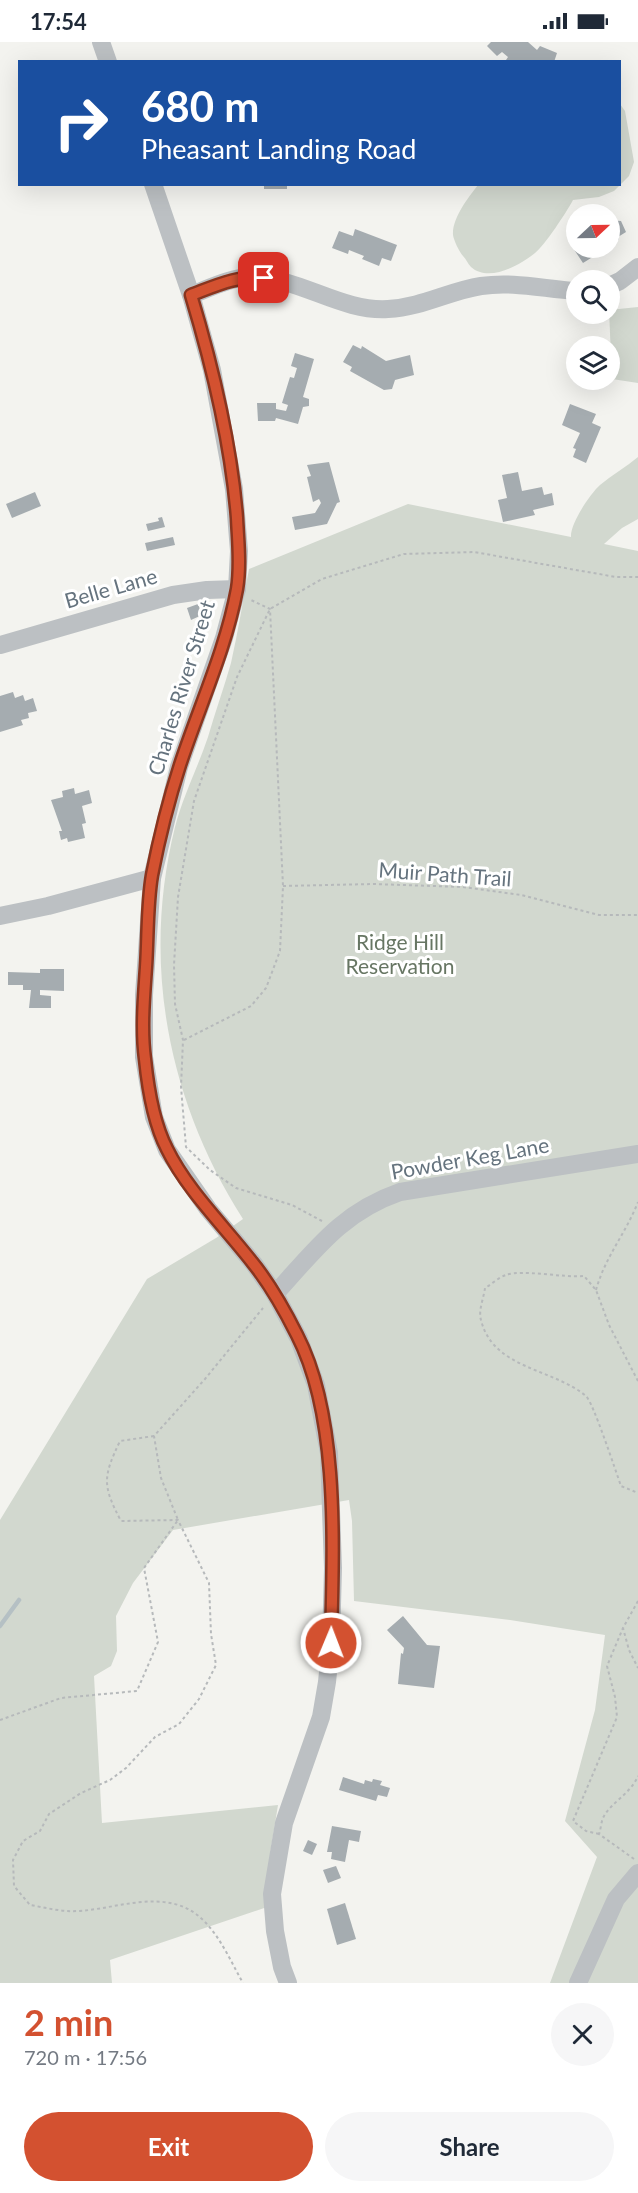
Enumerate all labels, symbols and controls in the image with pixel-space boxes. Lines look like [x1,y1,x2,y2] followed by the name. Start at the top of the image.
[30,8,87,35] text: 17:54
[141,81,259,131] text: 680 m
[42,84,120,162] icon: right
[141,132,416,165] text: Pheasant Landing Road
[566,204,620,258] north arrow
[566,204,620,390] map controls
[238,252,289,303] pin
[247,261,280,294] icon: arrive
[566,270,620,324] button: search
[566,336,620,390] button: layers
[62,562,160,613] street label: Belle Lane
[142,596,219,778] street label: Charles River Street
[378,856,512,891] street label: Muir Path Trail
[346,929,454,978] park label: Ridge Hill Reservation
[389,1131,551,1184] street label: Powder Keg Lane
[299,1611,363,1675] position arrow
[24,2000,113,2044] text: 2 min
[551,2003,614,2066] button: close
[24,2045,147,2069] text: 720 m · 17:56
[24,2112,313,2181] button: Exit
[325,2112,614,2181] button: Share

